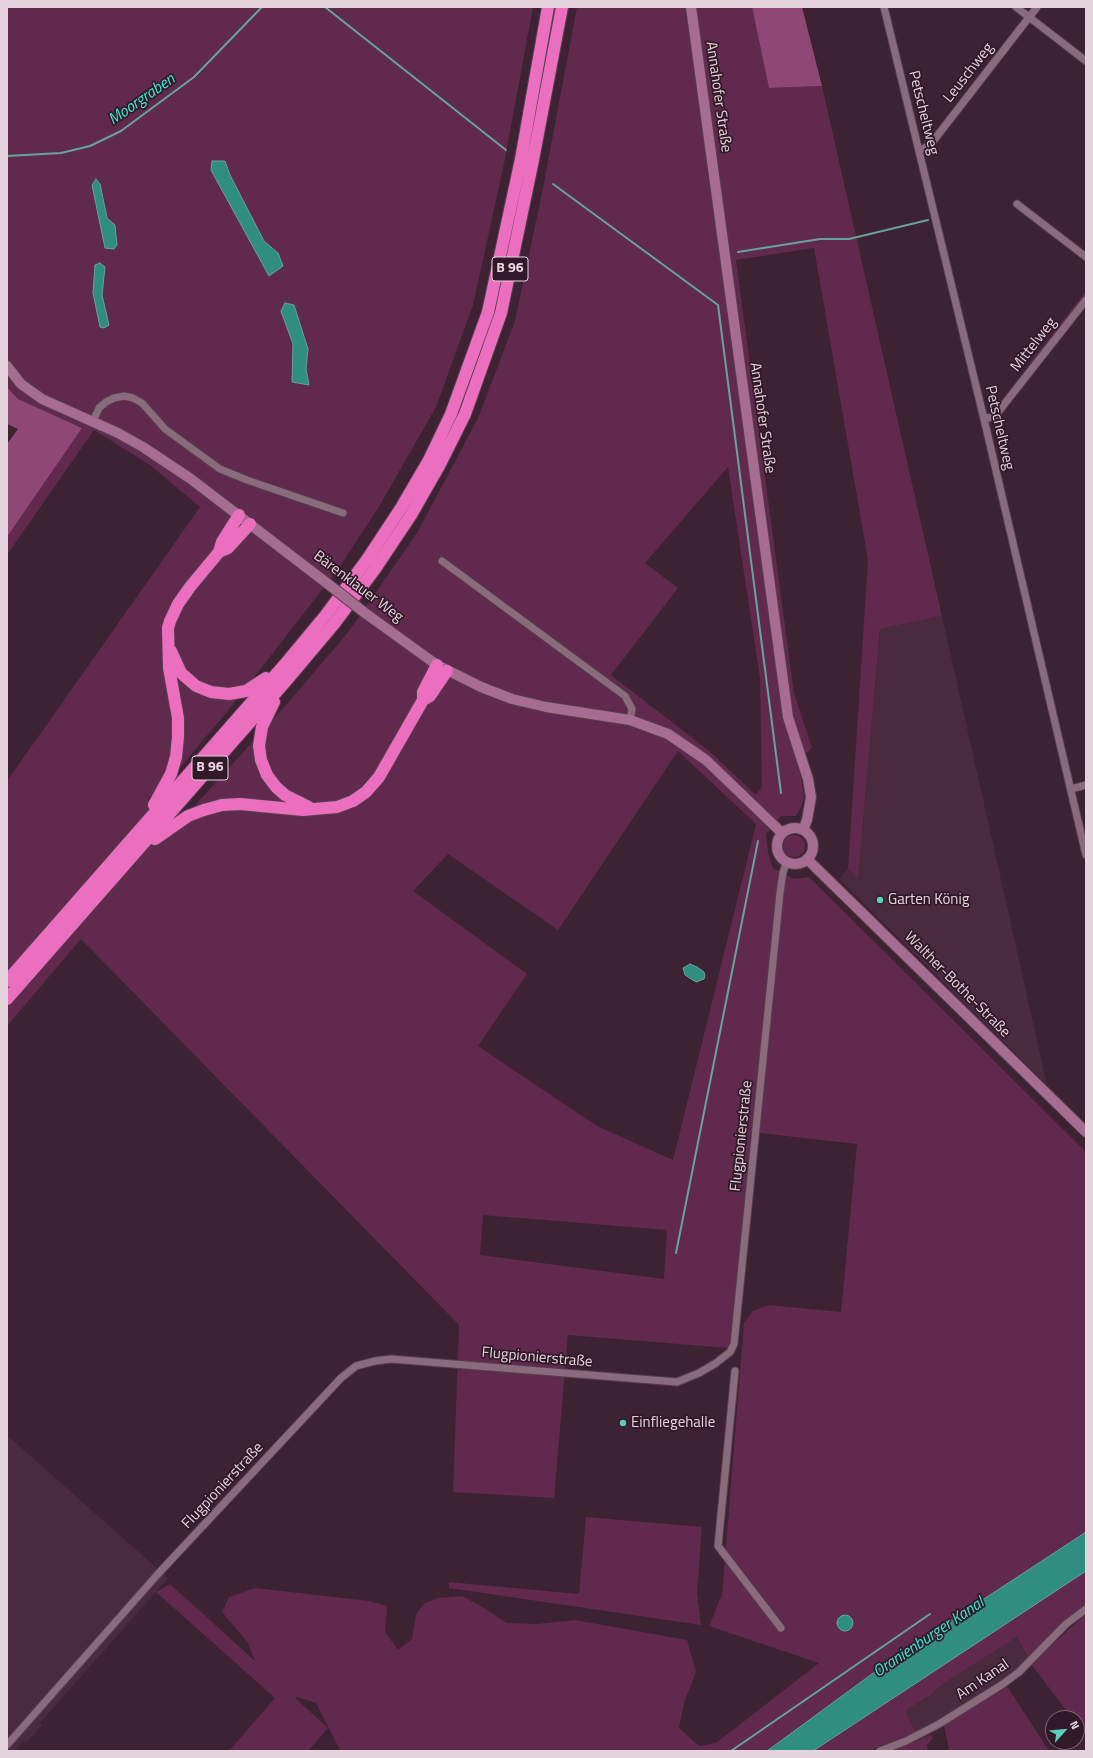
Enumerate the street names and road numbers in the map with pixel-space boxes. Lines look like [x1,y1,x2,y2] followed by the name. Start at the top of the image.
[701,40,735,154] street label: Annahofer Straße
[940,40,998,106] street label: Leuschweg
[904,69,942,157] street label: Petscheltweg
[492,257,528,281] road number: B 96
[1007,314,1061,376] street label: Mittelweg
[745,361,779,475] street label: Annahofer Straße
[981,384,1017,472] street label: Petscheltweg
[309,547,407,627] street label: Bärenklauer Weg
[192,756,228,780] road number: B 96
[900,928,1014,1042] street label: Walther-Bothe-Straße
[727,1080,757,1192] street label: Flugpionierstraße
[481,1344,593,1372] street label: Flugpionierstraße
[178,1439,268,1533] street label: Flugpionierstraße
[953,1656,1013,1704] street label: Am Kanal

